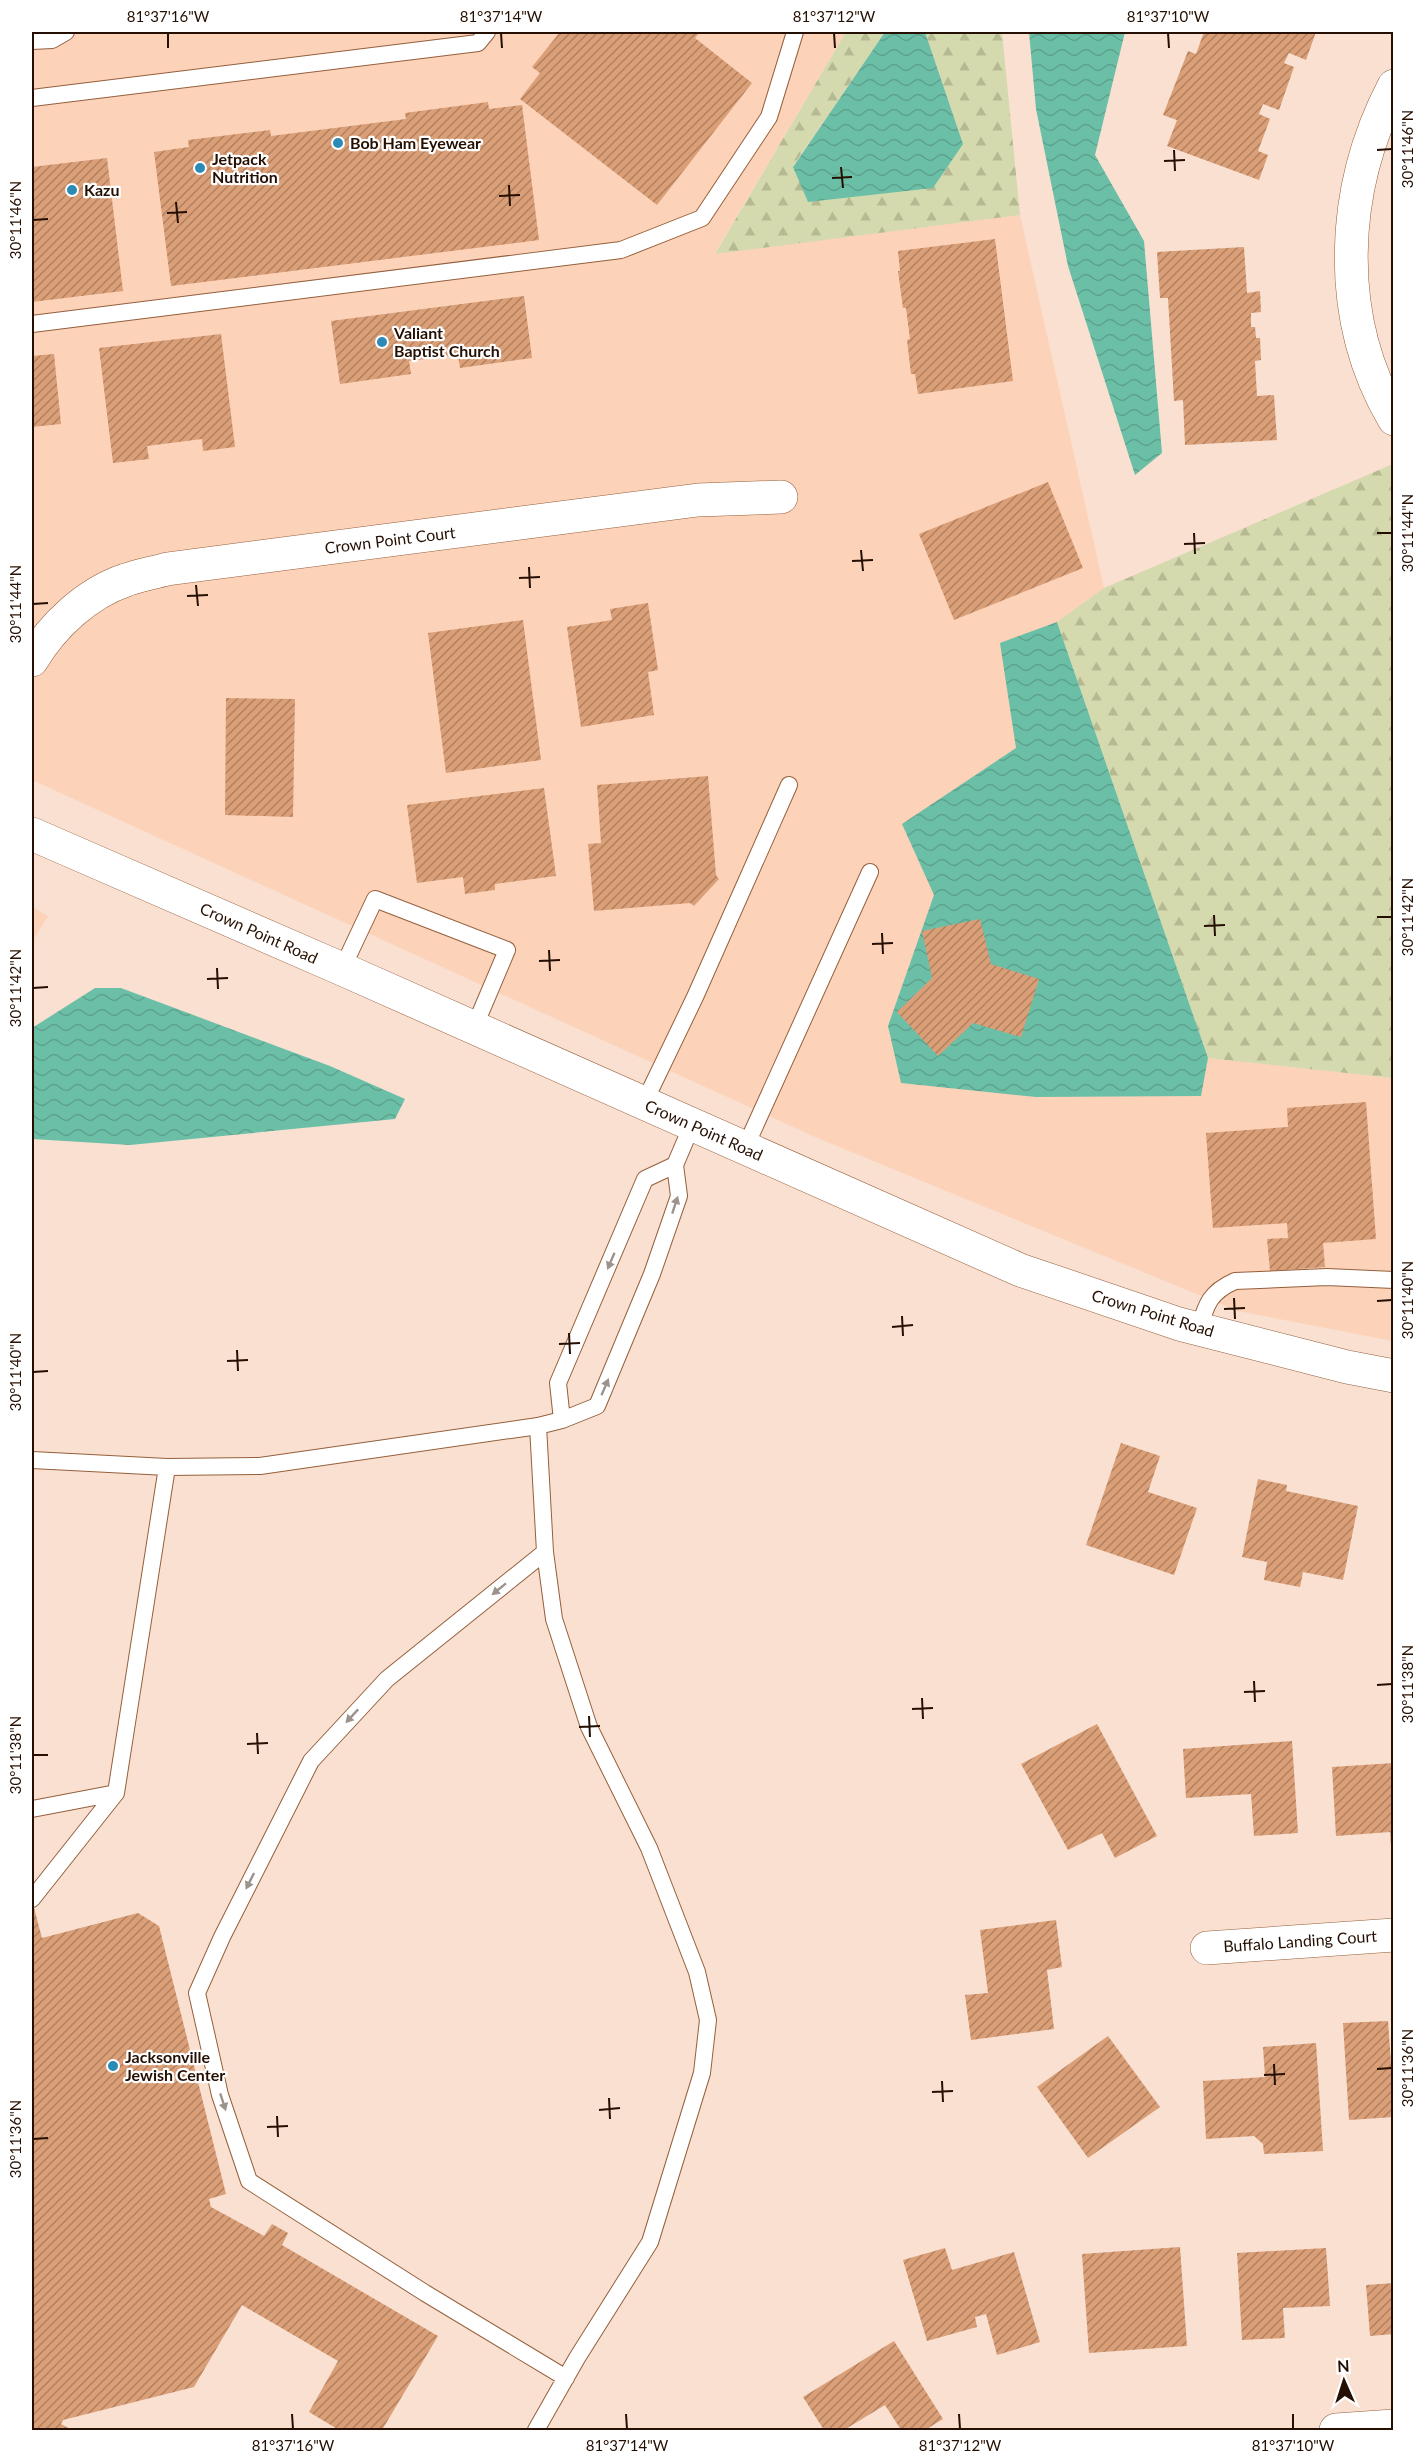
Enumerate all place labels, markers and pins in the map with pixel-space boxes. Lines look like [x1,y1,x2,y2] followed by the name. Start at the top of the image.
[350,133,481,152] place label: Bob Ham Eyewear
[331,136,345,150] marker: Bob Ham Eyewear
[212,149,278,186] place label: Jetpack Nutrition
[193,161,207,175] marker: Jetpack Nutrition
[84,180,119,199] place label: Kazu
[65,183,79,197] marker: Kazu
[393,323,500,360] place label: Valiant Baptist Church
[375,335,389,349] marker: Valiant Baptist Church
[125,2047,225,2084] place label: Jacksonville Jewish Center
[106,2059,120,2073] marker: Jacksonville Jewish Center

